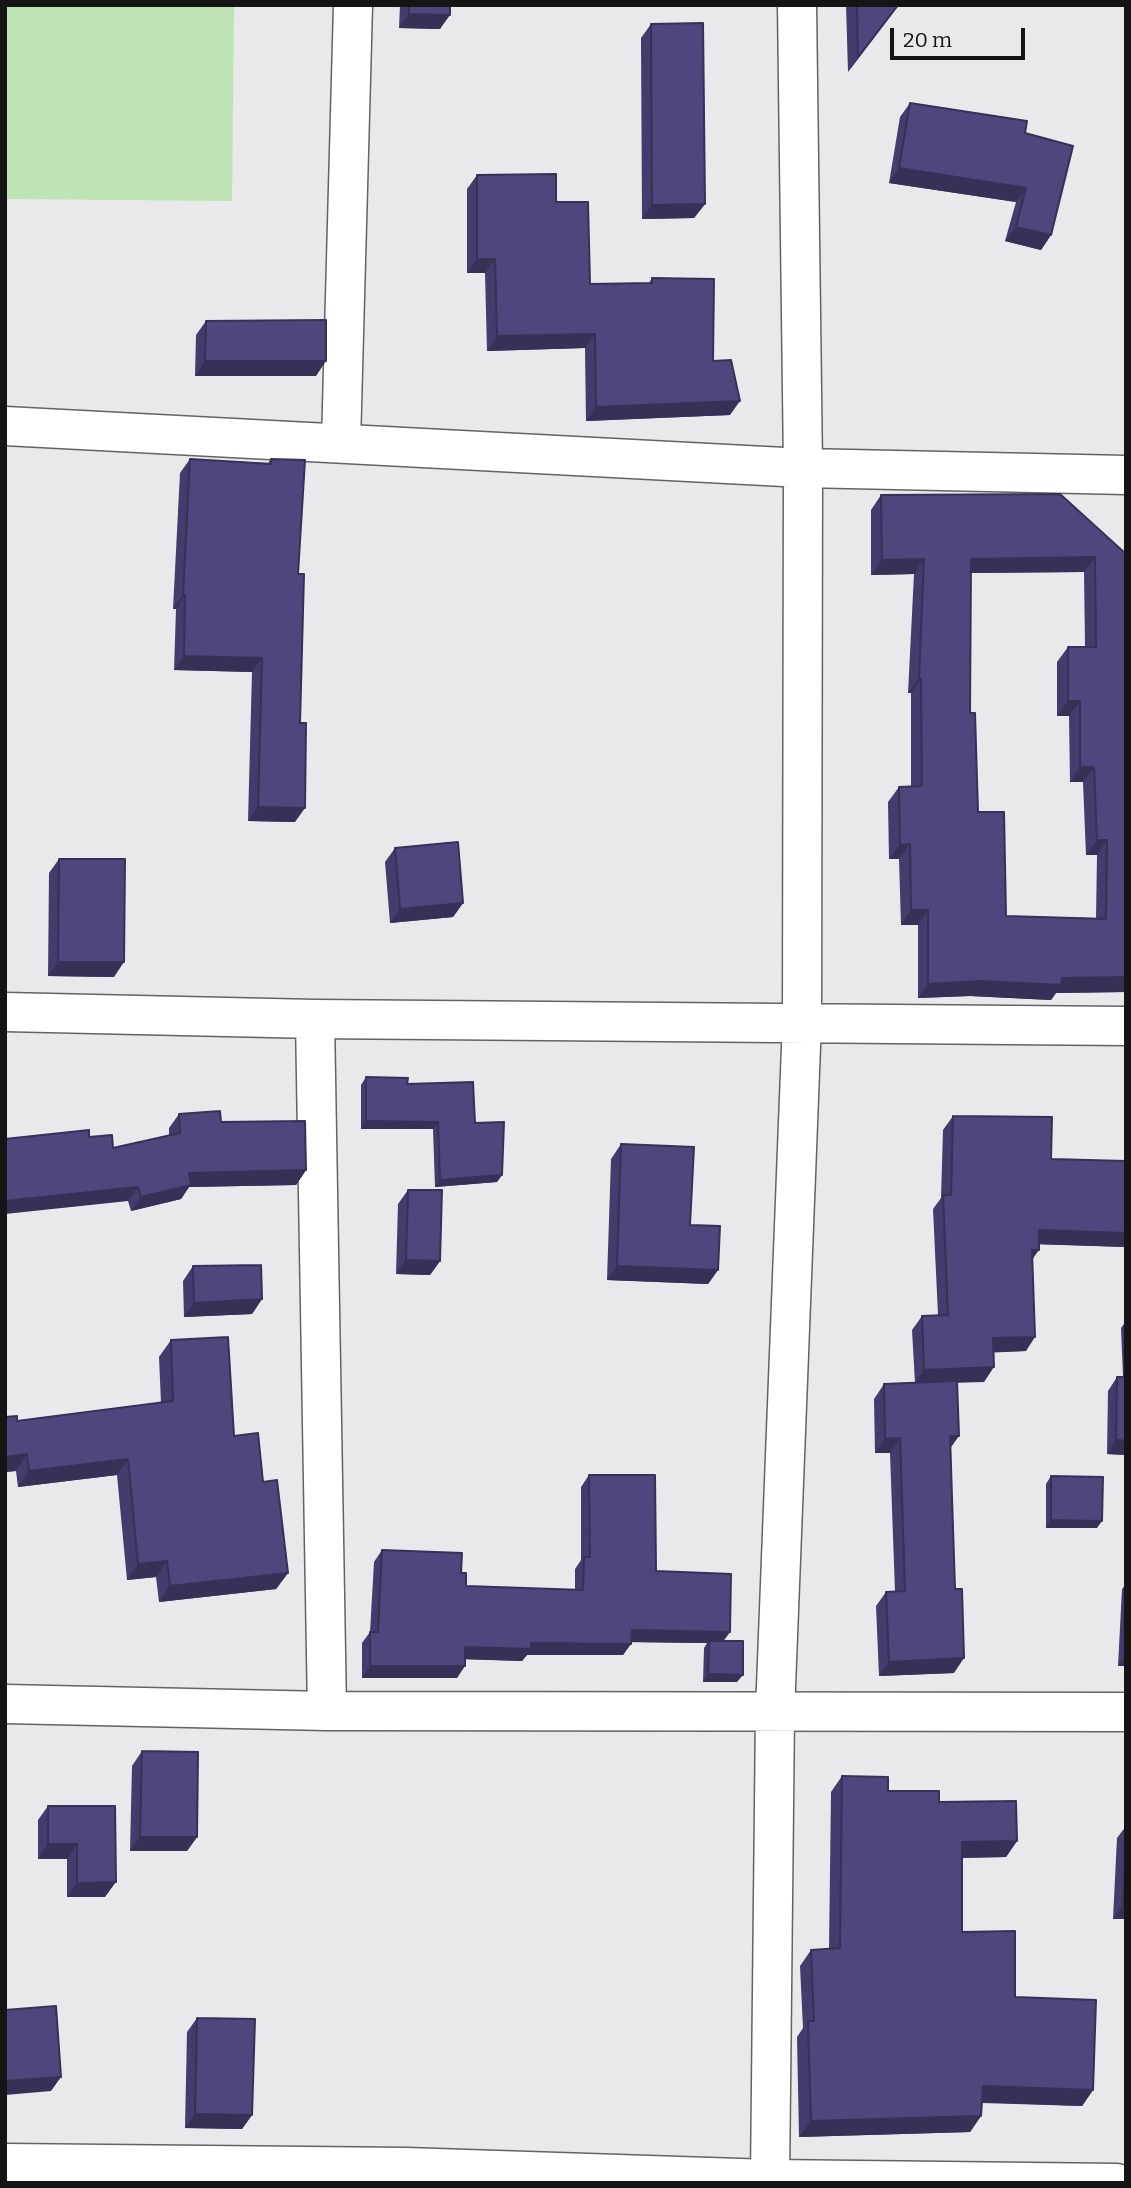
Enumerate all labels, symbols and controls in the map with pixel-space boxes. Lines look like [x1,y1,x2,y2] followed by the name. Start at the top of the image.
[893,14,1028,58] scale bar
[903,27,952,53] text: 20 m

